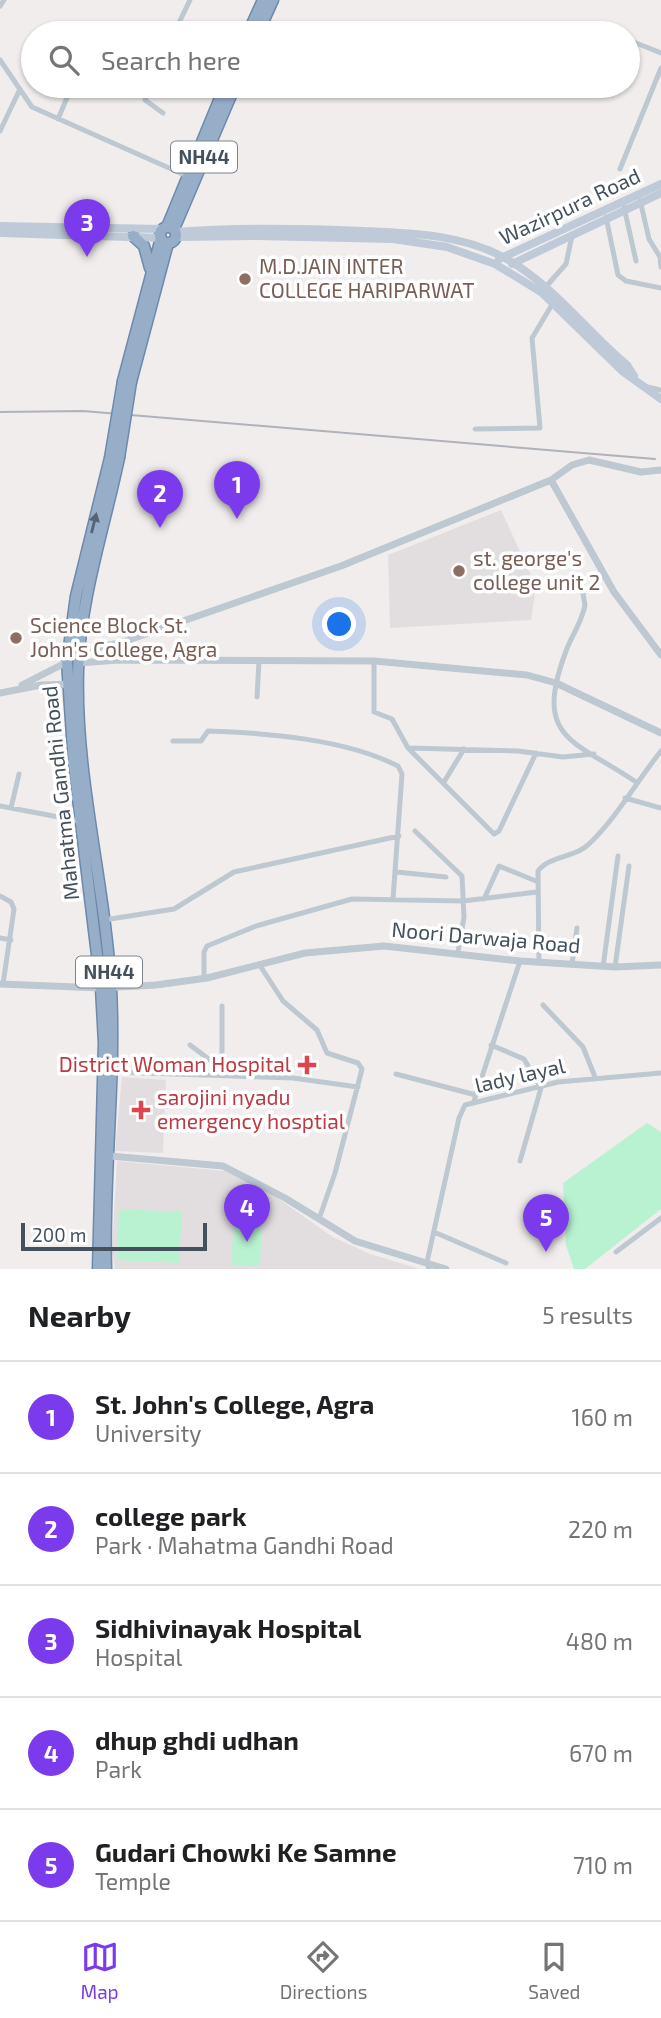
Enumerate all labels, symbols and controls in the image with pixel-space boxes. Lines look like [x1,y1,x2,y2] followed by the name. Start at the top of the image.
[21,21,640,98] search box
[45,41,83,79] icon: search
[101,44,241,75] text: Search here
[171,141,237,172] road number: NH44
[495,162,644,249] street label: Wazirpura Road
[64,199,110,257] pin: 3
[259,253,474,302] place label: M.D.JAIN INTER COLLEGE HARIPARWAT
[237,271,253,287] marker: M.D.JAIN INTER COLLEGE HARIPARWAT
[214,461,260,519] pin: 1
[137,470,183,528] pin: 2
[89,512,100,534] one-way arrow
[473,545,600,594] place label: st. george's college unit 2
[451,563,467,579] marker: st. george's college unit 2
[322,607,356,641] your location
[30,612,217,661] place label: Science Block St. John's College, Agra
[8,630,24,646] marker: Science Block St. John's College, Agra
[36,685,83,902] street label: Mahatma Gandhi Road
[391,916,582,958] street label: Noori Darwaja Road
[76,956,142,988] road number: NH44
[59,1051,292,1076] place label: District Woman Hospital
[472,1052,568,1097] street label: lady layal
[297,1055,317,1075] marker: District Woman Hospital
[157,1084,346,1133] place label: sarojini nyadu emergency hosptial
[131,1100,151,1120] marker: sarojini nyadu emergency hosptial
[224,1184,270,1242] pin: 4
[523,1194,569,1252] pin: 5
[21,1220,206,1252] scale bar
[32,1223,86,1246] text: 200 m
[28,1297,131,1333] text: Nearby
[542,1301,633,1329] text: 5 results
[95,1388,374,1419] text: St. John's College, Agra
[46,1403,56,1431] text: 1
[572,1403,633,1431] text: 160 m
[95,1419,201,1447] text: University
[95,1500,246,1531] text: college park
[44,1515,58,1543] text: 2
[568,1515,633,1543] text: 220 m
[95,1531,394,1559] text: Park · Mahatma Gandhi Road
[95,1612,361,1643] text: Sidhivinayak Hospital
[44,1627,58,1655] text: 3
[566,1627,633,1655] text: 480 m
[95,1643,182,1671] text: Hospital
[95,1724,299,1755] text: dhup ghdi udhan
[44,1739,58,1767] text: 4
[569,1739,633,1767] text: 670 m
[95,1755,142,1783] text: Park
[95,1836,397,1867] text: Gudari Chowki Ke Samne
[45,1851,57,1879] text: 5
[573,1851,633,1879] text: 710 m
[95,1867,171,1895] text: Temple
[81,1938,119,2003] tab: Map
[280,1938,367,2003] tab: Directions
[528,1938,580,2003] tab: Saved

